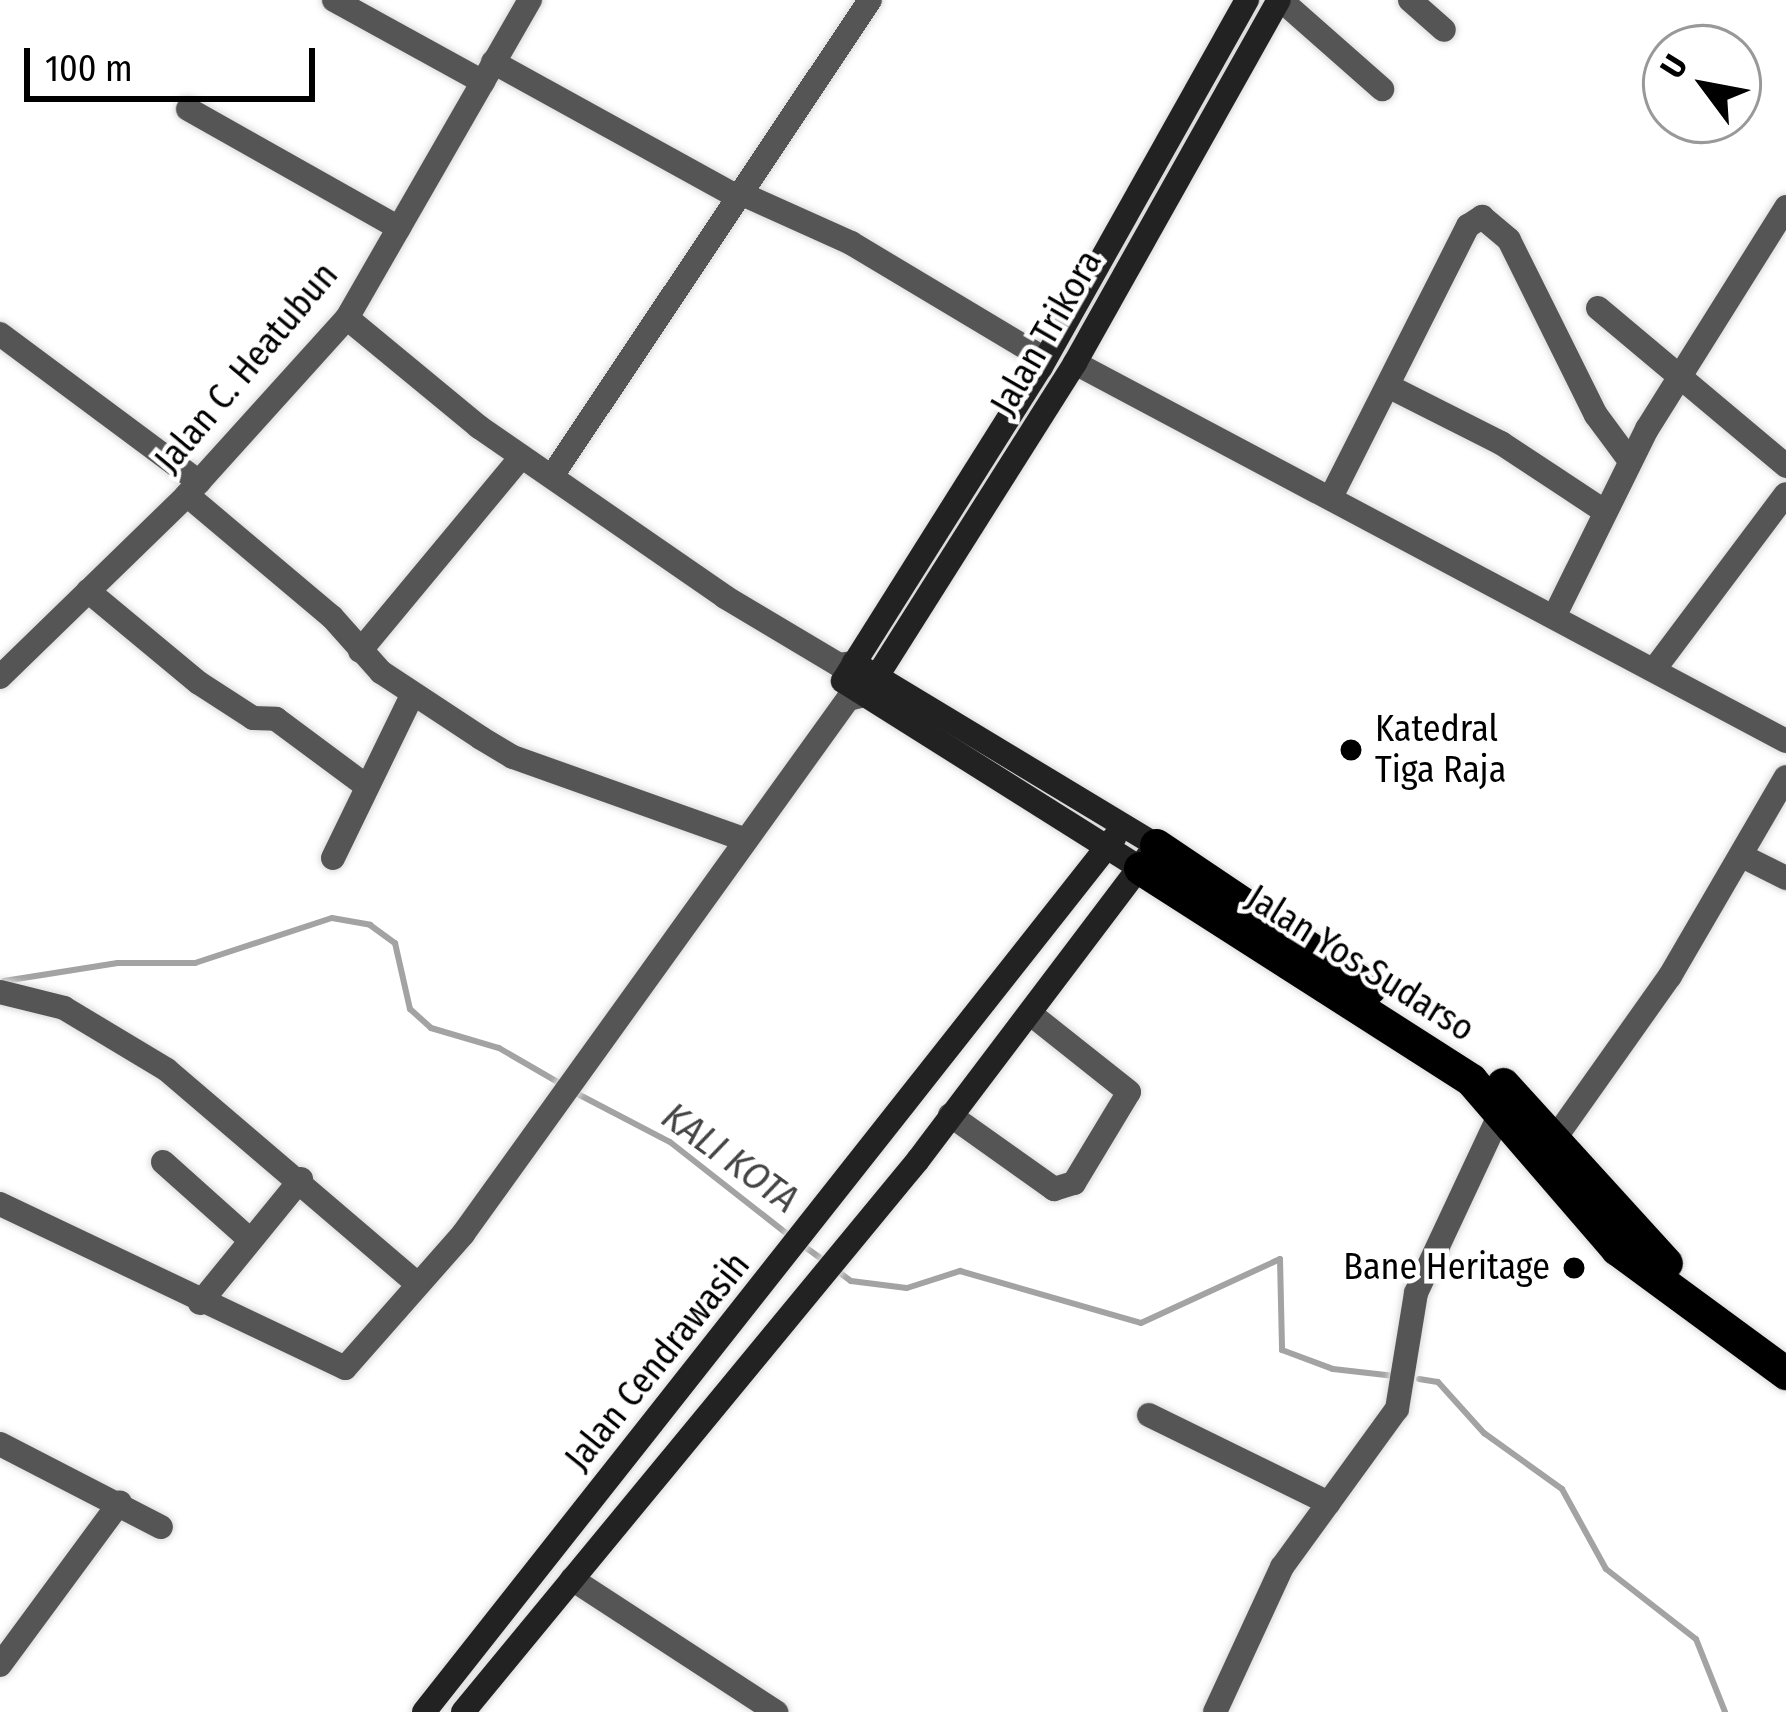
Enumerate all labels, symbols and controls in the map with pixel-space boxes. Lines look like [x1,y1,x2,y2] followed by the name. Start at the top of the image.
[30,24,321,98] scale bar
[1642,24,1762,144] north arrow
[45,47,133,91] text: 100 m
[1652,48,1696,85] text: U
[982,243,1112,423] street label: Jalan Trikora
[147,254,347,482] street label: Jalan C. Heatubun
[1375,707,1506,792] place label: Katedral Tiga Raja
[1338,737,1364,763] marker: Katedral Tiga Raja
[1238,877,1482,1051] street label: Jalan Yos Sudarso
[653,1093,807,1223] water label: KALI KOTA
[557,1244,759,1480] street label: Jalan Cendrawasih
[1343,1246,1550,1290] place label: Bane Heritage
[1561,1255,1587,1281] marker: Bane Heritage

